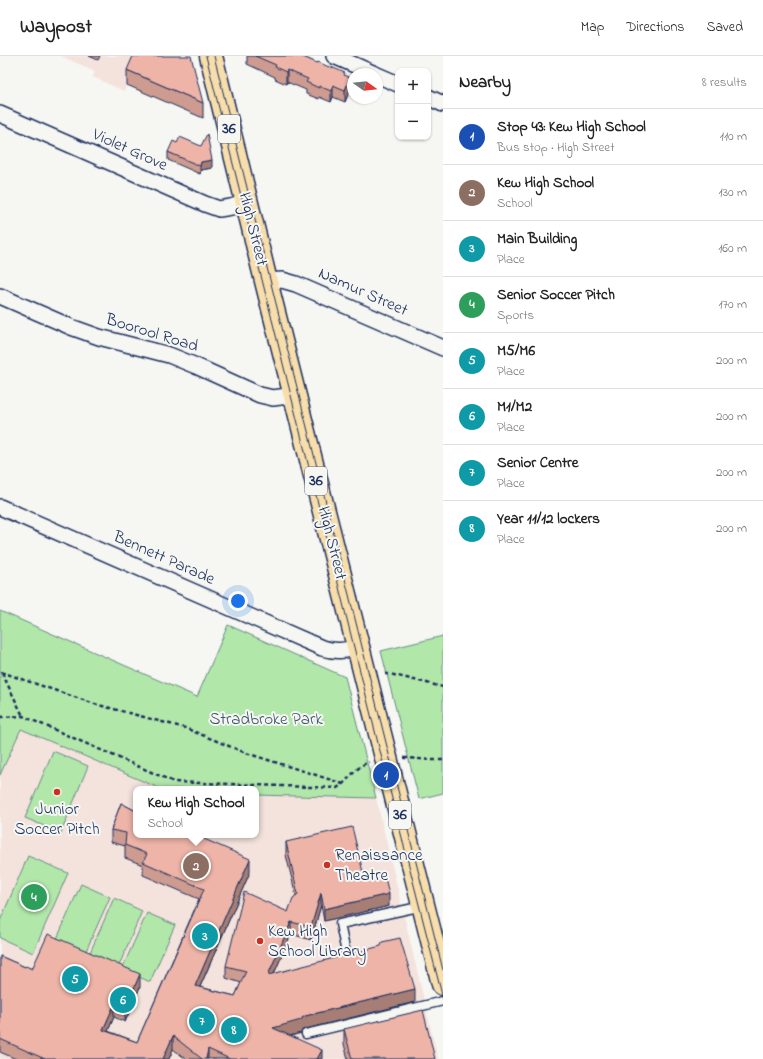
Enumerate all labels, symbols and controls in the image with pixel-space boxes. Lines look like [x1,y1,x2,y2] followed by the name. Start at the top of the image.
[20,14,92,41] text: Waypost
[581,17,604,38] text: Map
[626,17,684,38] text: Directions
[706,17,743,38] text: Saved
[347,68,383,104] north arrow
[395,68,431,140] map controls
[395,68,431,104] button: +
[459,70,511,95] text: Nearby
[702,73,747,92] text: 8 results
[395,104,431,140] button: −
[218,115,240,143] road number: 36
[497,116,646,138] text: Stop 43: Kew High School
[87,122,172,178] street label: Violet Grove
[470,127,474,146] text: 1
[720,127,747,146] text: 110 m
[497,138,615,157] text: Bus stop · High Street
[497,172,594,194] text: Kew High School
[469,183,475,202] text: 2
[719,183,747,202] text: 130 m
[230,190,274,269] street label: High Street
[497,194,533,213] text: School
[497,228,577,250] text: Main Building
[469,239,475,258] text: 3
[718,239,747,258] text: 160 m
[497,250,525,269] text: Place
[314,261,412,323] street label: Namur Street
[497,284,615,306] text: Senior Soccer Pitch
[469,295,475,314] text: 4
[719,295,747,314] text: 170 m
[497,306,534,325] text: Sports
[102,307,202,359] street label: Boorool Road
[497,340,535,362] text: M5/M6
[468,351,476,370] text: 5
[716,351,747,370] text: 200 m
[497,362,525,381] text: Place
[497,396,532,418] text: M1/M2
[469,407,475,426] text: 6
[716,407,747,426] text: 200 m
[497,418,525,437] text: Place
[497,452,578,474] text: Senior Centre
[469,463,475,482] text: 7
[716,463,747,482] text: 200 m
[305,467,327,495] road number: 36
[497,474,525,493] text: Place
[309,504,353,583] street label: High Street
[497,508,600,530] text: Year 11/12 lockers
[470,519,474,538] text: 8
[716,519,747,538] text: 200 m
[108,524,219,592] street label: Bennett Parade
[497,530,525,549] text: Place
[228,591,248,611] your location
[209,707,323,732] park label: Stradbroke Park
[373,760,399,790] pin: 1
[133,786,259,838] popup
[52,787,62,797] marker: Junior Soccer Pitch
[147,792,245,814] text: Kew High School
[14,797,100,842] place label: Junior Soccer Pitch
[389,801,411,829] road number: 36
[147,814,183,833] text: School
[335,843,423,888] place label: Renaissance Theatre
[183,851,209,881] pin: 2
[322,860,332,870] marker: Renaissance Theatre
[21,882,47,912] pin: 4
[268,919,366,965] place label: Kew High School Library
[192,921,218,951] pin: 3
[255,936,265,946] marker: Kew High School Library
[62,964,88,994] pin: 5
[110,985,136,1015] pin: 6
[189,1006,215,1036] pin: 7
[221,1015,247,1045] pin: 8

